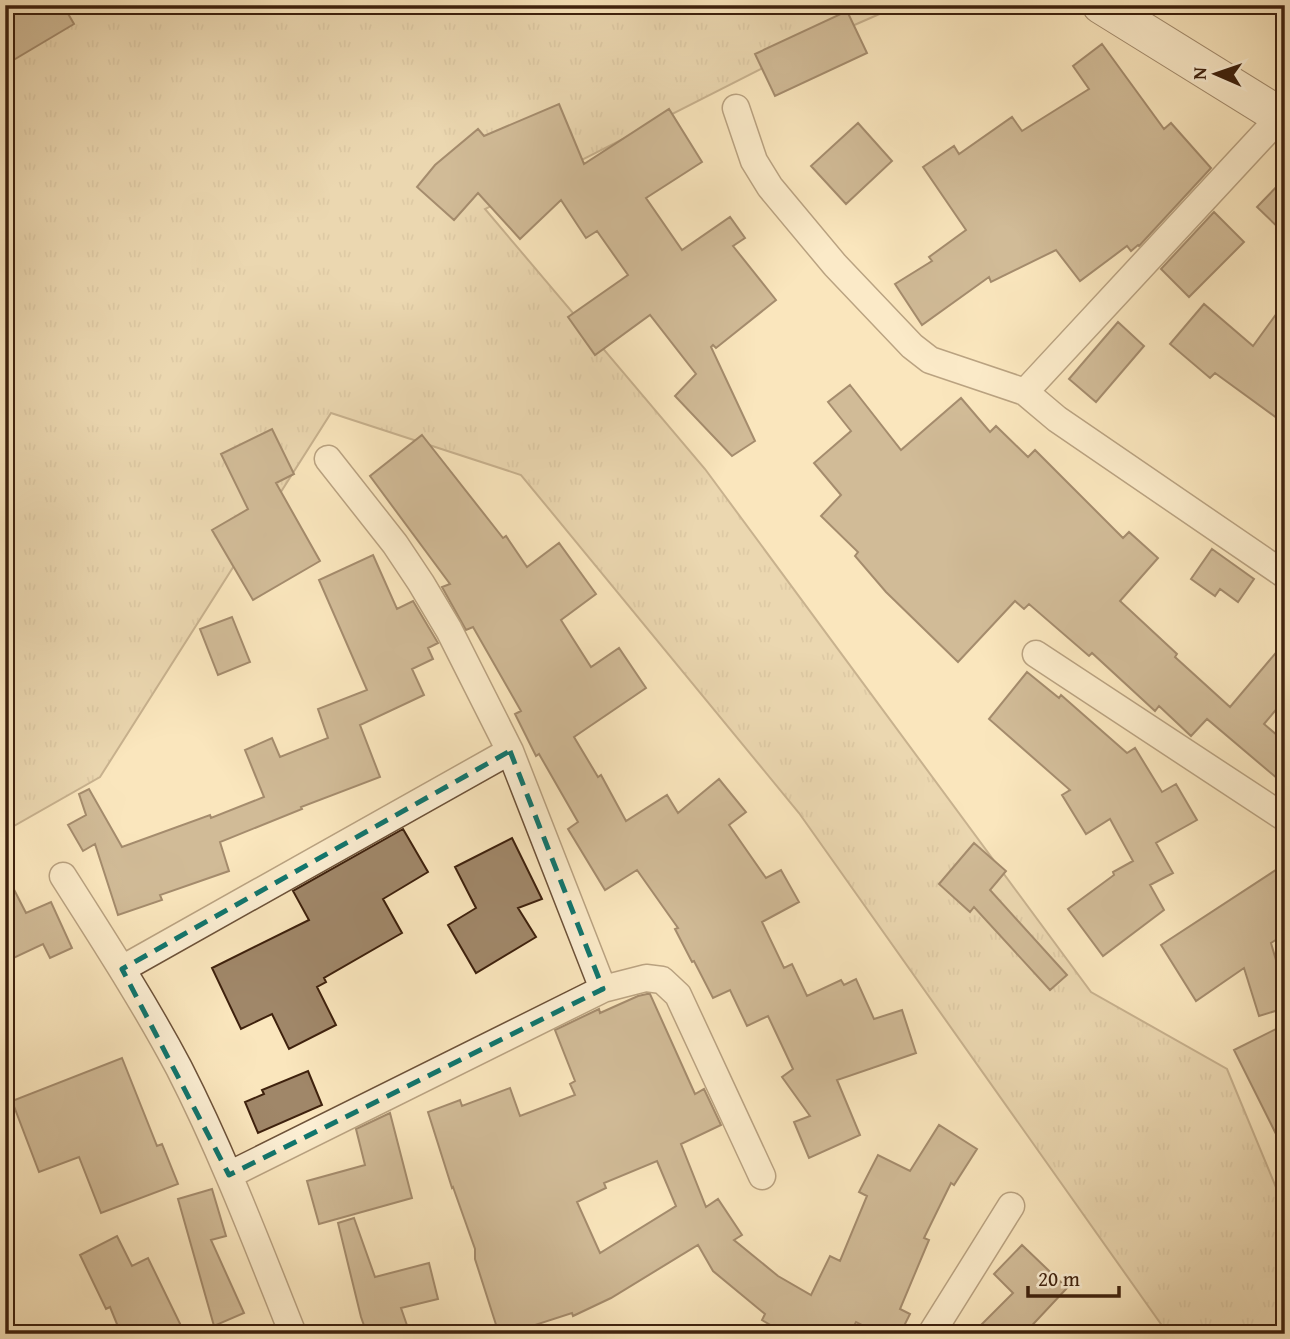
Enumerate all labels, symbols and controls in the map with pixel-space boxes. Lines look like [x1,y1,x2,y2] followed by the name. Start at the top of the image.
[1182,38,1252,108] north arrow
[1185,66,1213,80] text: N
[1028,1255,1118,1299] scale bar
[1038,1263,1080,1294] text: 20 m

